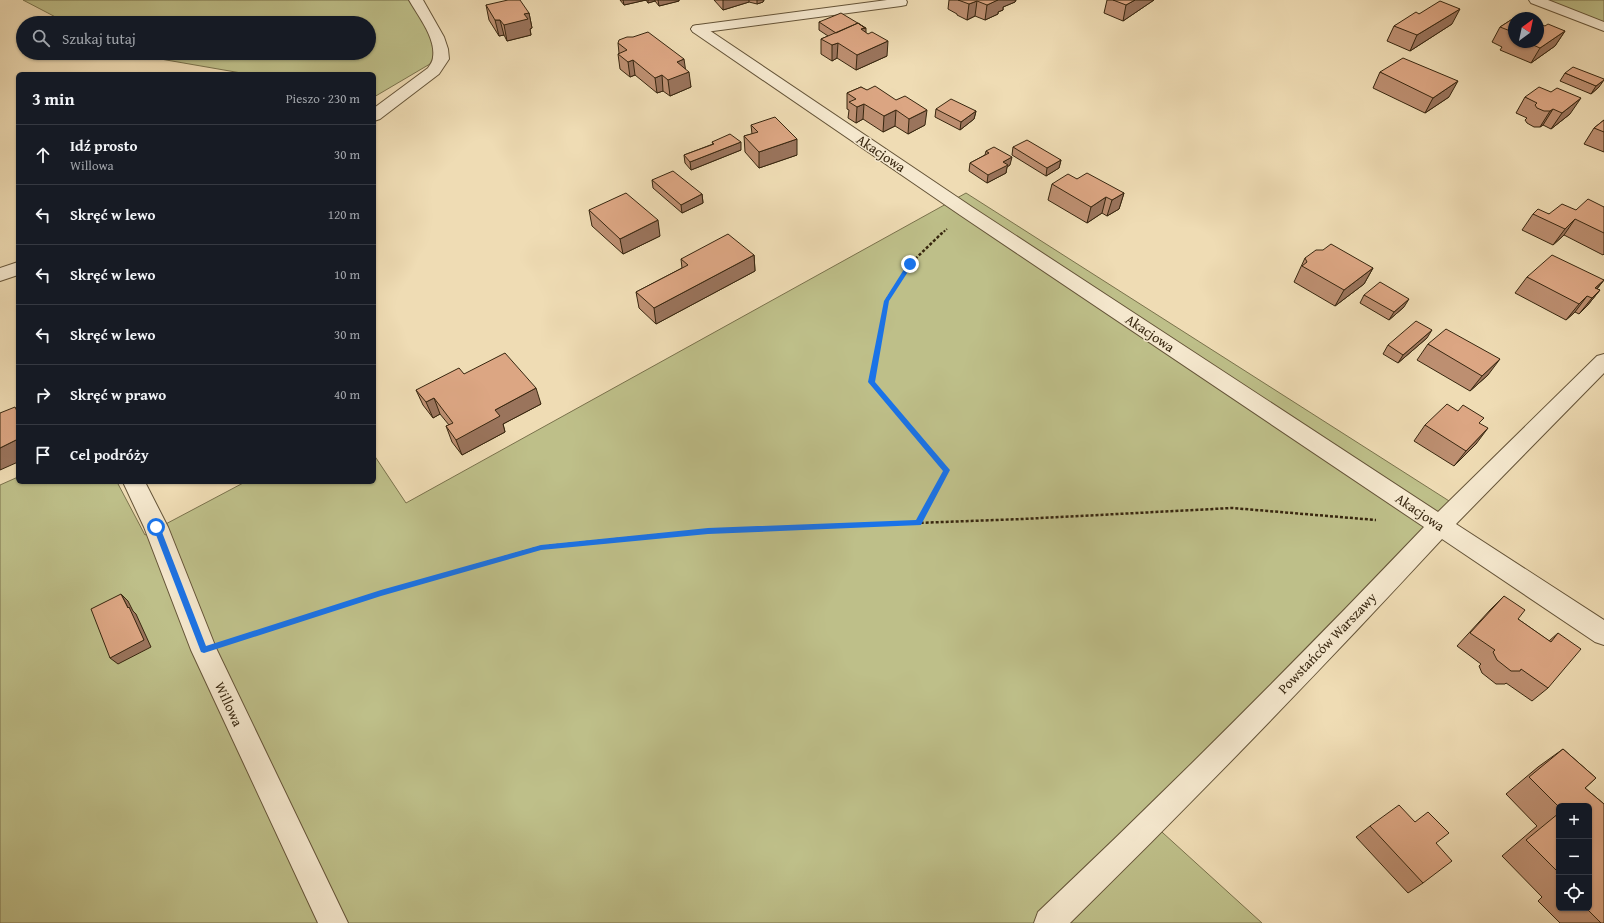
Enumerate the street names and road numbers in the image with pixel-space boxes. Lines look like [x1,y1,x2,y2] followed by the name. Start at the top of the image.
[852,129,910,177] street label: Akacjowa
[1121,309,1179,357] street label: Akacjowa
[1391,488,1449,536] street label: Akacjowa
[1273,588,1381,698] street label: Powstańców Warszawy
[210,678,248,730] street label: Willowa

